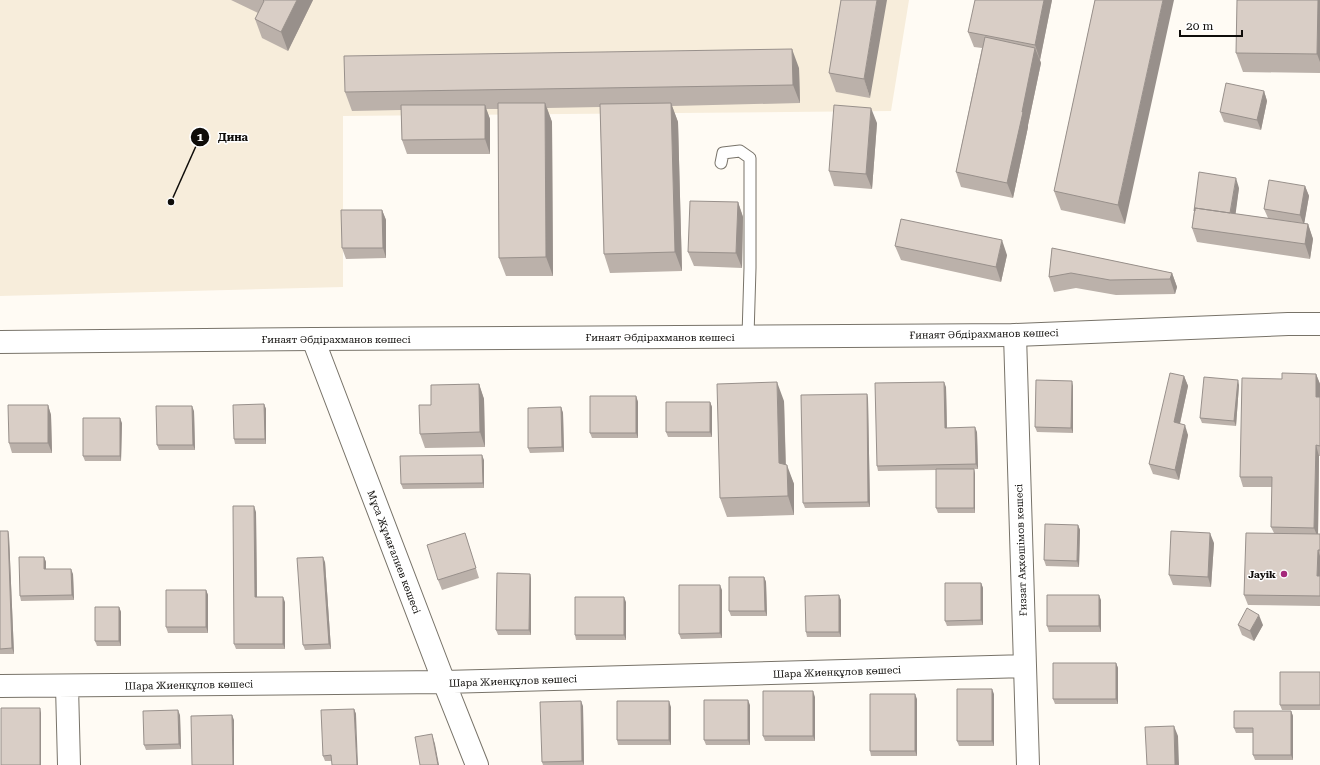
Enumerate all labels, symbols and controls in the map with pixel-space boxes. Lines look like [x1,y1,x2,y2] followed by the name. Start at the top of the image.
[1180,12,1242,38] scale bar
[1186,19,1213,33] text: 20 m
[190,126,256,149] callout: Дина
[197,130,204,144] text: 1
[218,131,249,144] text: Дина
[909,327,1059,341] street label: Ғинаят Әбдірахманов көшесі
[585,332,735,343] street label: Ғинаят Әбдірахманов көшесі
[261,334,411,345] street label: Ғинаят Әбдірахманов көшесі
[1013,484,1029,616] street label: Ғиззат Ақкөшімов көшесi
[365,489,423,615] street label: Мұса Жұмағалиев көшесі
[1248,569,1276,580] place label: Jayik
[1279,569,1289,579] marker: Jayik
[773,664,901,680] street label: Шара Жиенқұлов көшесі
[449,673,577,689] street label: Шара Жиенқұлов көшесі
[125,678,253,692] street label: Шара Жиенқұлов көшесі

